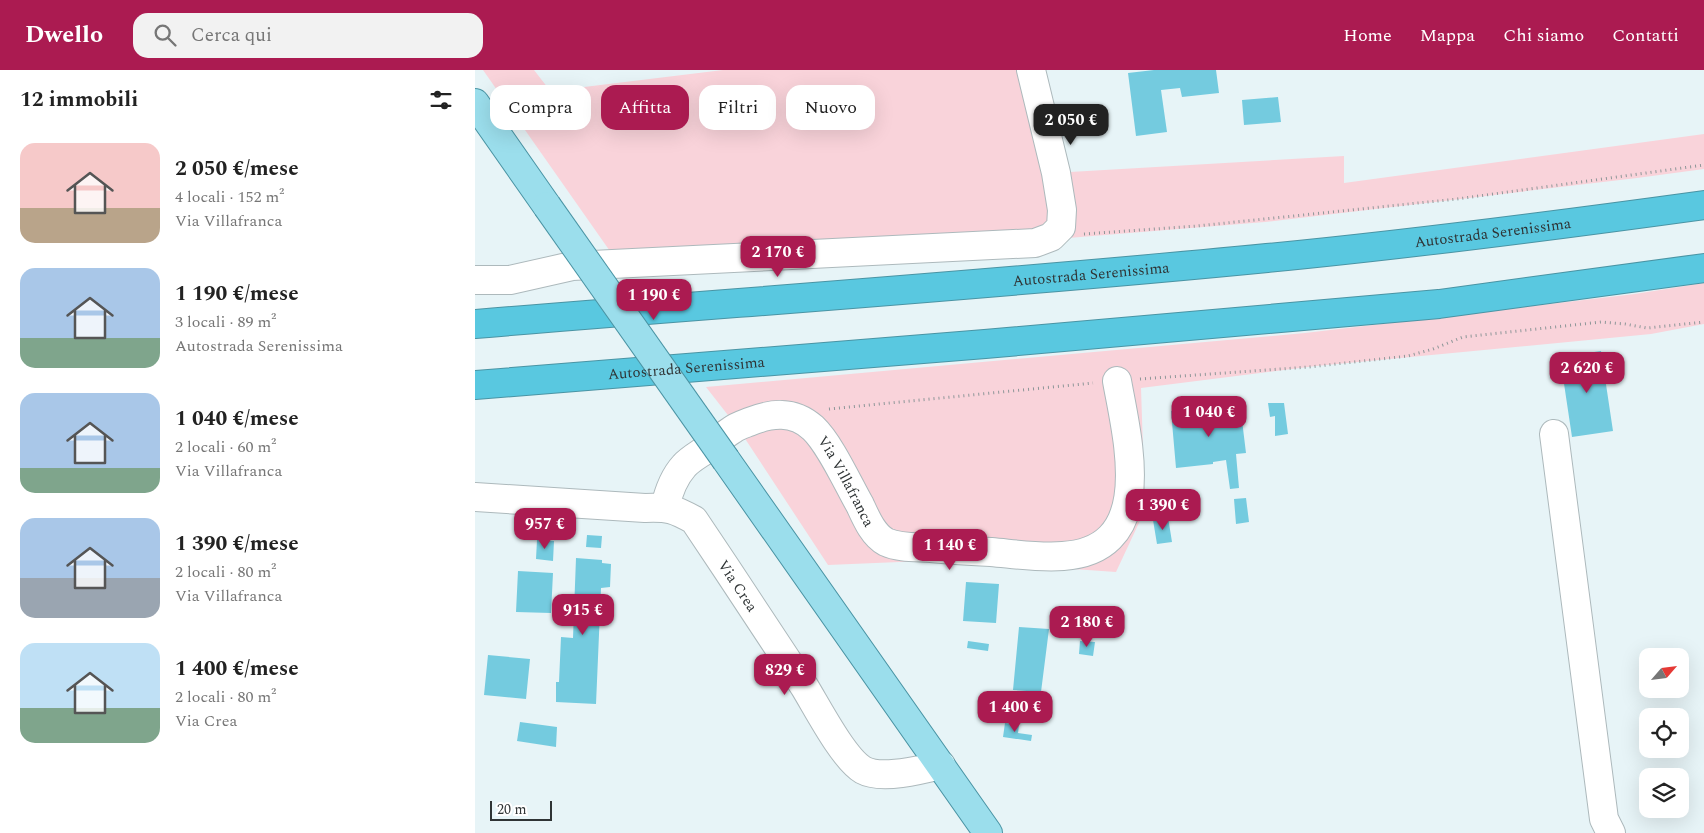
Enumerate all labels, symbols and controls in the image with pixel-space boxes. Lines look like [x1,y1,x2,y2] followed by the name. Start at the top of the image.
[133,13,483,58] search box
[25,17,103,53] text: Dwello
[151,21,179,49] icon: search
[191,21,272,50] text: Cerca qui
[1343,22,1392,49] text: Home
[1420,22,1475,49] text: Mappa
[1503,22,1584,49] text: Chi siamo
[1612,22,1679,49] text: Contatti
[20,84,138,116] text: 12 immobili
[490,85,591,130] chip: Compra
[601,85,689,130] chip: Affitta
[699,85,776,130] chip: Filtri
[786,85,875,130] chip: Nuovo
[427,86,455,114] icon: filters
[1025,104,1117,146] pin: 2 050 €
[1045,108,1097,132] text: 2 050 €
[175,153,299,185] text: 2 050 €/mese
[60,163,120,223] icon: home
[175,185,284,209] text: 4 locali · 152 m²
[175,209,282,233] text: Via Villafranca
[1413,211,1573,254] street label: Autostrada Serenissima
[732,236,824,278] pin: 2 170 €
[752,240,804,264] text: 2 170 €
[1012,256,1171,292] street label: Autostrada Serenissima
[175,278,299,310] text: 1 190 €/mese
[608,278,700,321] pin: 1 190 €
[628,283,680,307] text: 1 190 €
[60,288,120,348] icon: home
[175,310,276,334] text: 3 locali · 89 m²
[175,334,343,358] text: Autostrada Serenissima
[607,350,766,386] street label: Autostrada Serenissima
[1541,352,1633,394] pin: 2 620 €
[1561,356,1613,380] text: 2 620 €
[1163,396,1255,438] pin: 1 040 €
[1183,400,1235,424] text: 1 040 €
[175,403,299,435] text: 1 040 €/mese
[60,413,120,473] icon: home
[812,431,881,532] street label: Via Villafranca
[175,435,276,459] text: 2 locali · 60 m²
[175,459,282,483] text: Via Villafranca
[1117,488,1209,531] pin: 1 390 €
[1137,493,1189,517] text: 1 390 €
[510,508,580,550] pin: 957 €
[525,512,565,536] text: 957 €
[175,528,299,560] text: 1 390 €/mese
[904,528,996,571] pin: 1 140 €
[924,533,976,557] text: 1 140 €
[60,538,120,598] icon: home
[712,555,764,617] street label: Via Crea
[175,560,276,584] text: 2 locali · 80 m²
[175,584,282,608] text: Via Villafranca
[548,594,618,636] pin: 915 €
[563,598,603,622] text: 915 €
[1041,606,1133,648] pin: 2 180 €
[1061,610,1113,634] text: 2 180 €
[1639,648,1689,698] north arrow
[1639,648,1689,818] map controls
[175,653,299,685] text: 1 400 €/mese
[750,654,820,696] pin: 829 €
[765,658,805,682] text: 829 €
[60,663,120,723] icon: home
[175,685,276,709] text: 2 locali · 80 m²
[969,690,1061,733] pin: 1 400 €
[989,695,1041,719] text: 1 400 €
[1639,708,1689,758] button: locate
[175,709,237,733] text: Via Crea
[1639,768,1689,818] button: layers
[490,798,553,821] scale bar
[497,799,527,820] text: 20 m

